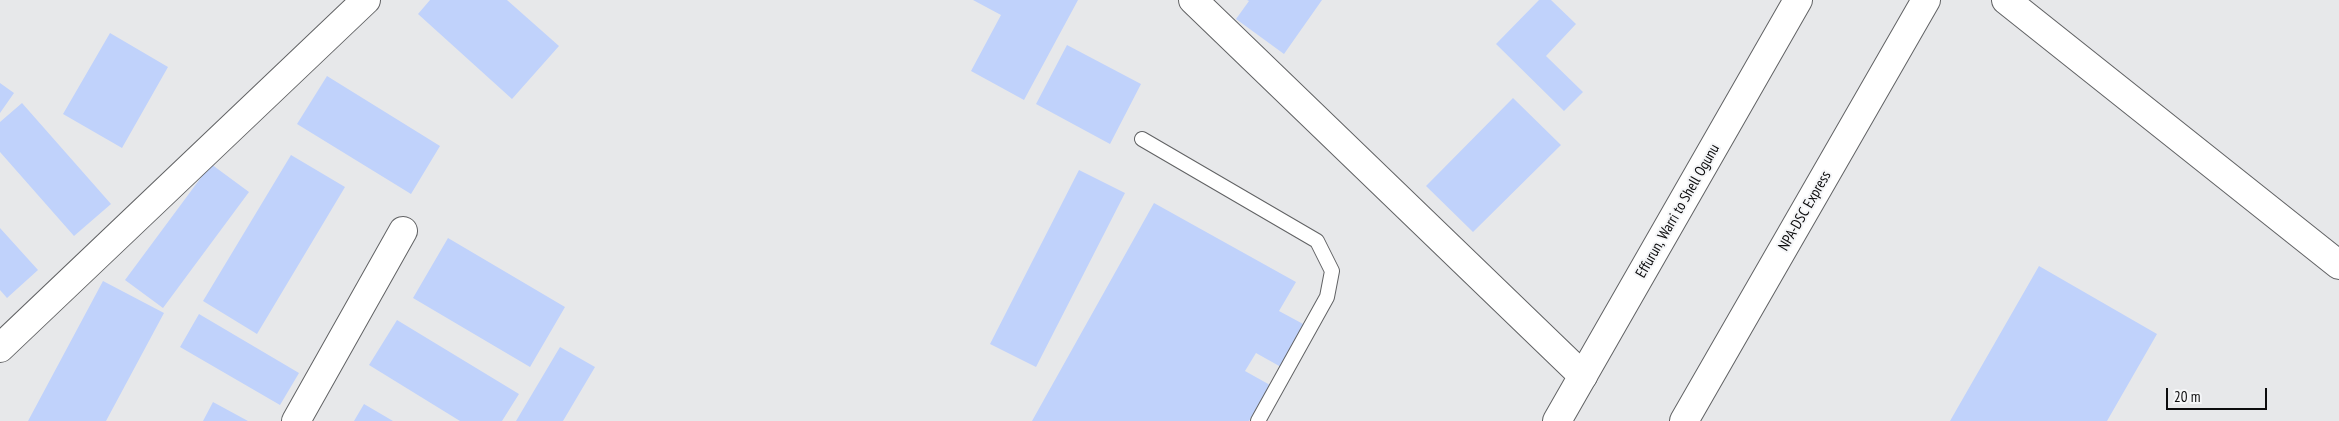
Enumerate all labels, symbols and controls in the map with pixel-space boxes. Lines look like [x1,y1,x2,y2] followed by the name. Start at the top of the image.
[1632,141,1724,281] street label: Effurun, Warri to Shell Ogunu
[1775,168,1835,254] street label: NPA-DSC Express
[2169,378,2270,410] scale bar
[2174,387,2200,406] text: 20 m

